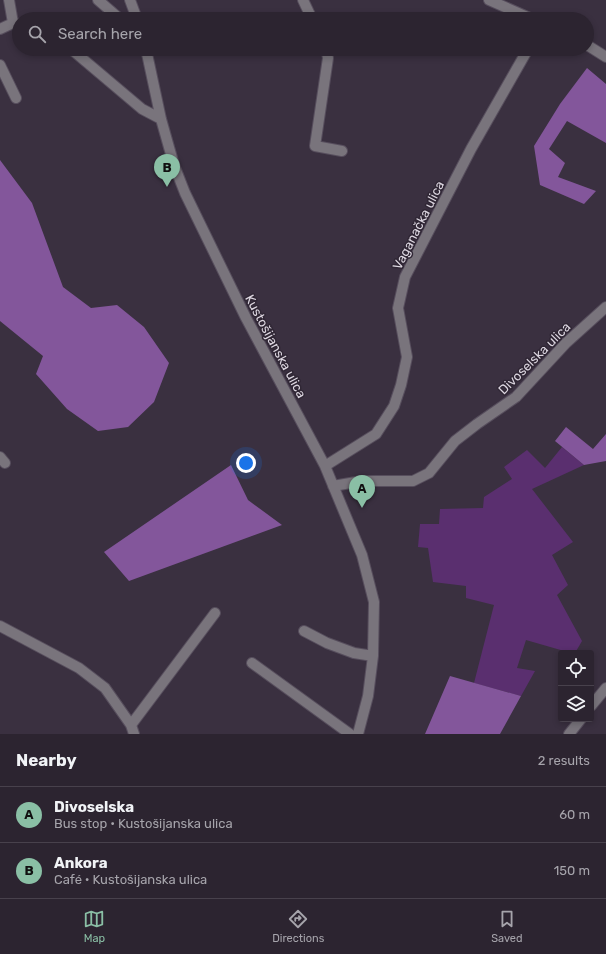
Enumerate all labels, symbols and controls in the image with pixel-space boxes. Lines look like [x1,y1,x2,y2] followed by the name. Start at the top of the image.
[12,12,594,56] search box
[26,23,48,45] icon: search
[58,25,142,43] text: Search here
[154,154,180,187] pin: B
[390,178,448,273] street label: Vaganačka ulica
[242,292,309,400] street label: Kustošijanska ulica
[495,319,573,397] street label: Divoselska ulica
[236,453,256,473] your location
[349,475,375,508] pin: A
[558,650,594,722] map controls
[558,650,594,686] button: locate
[558,686,594,722] button: layers
[16,750,77,770] text: Nearby
[538,753,590,768] text: 2 results
[54,798,134,816] text: Divoselska
[24,807,34,822] text: A
[559,807,590,822] text: 60 m
[54,816,233,831] text: Bus stop · Kustošijanska ulica
[54,854,108,872] text: Ankora
[24,863,34,878] text: B
[554,863,590,878] text: 150 m
[54,872,207,887] text: Café · Kustošijanska ulica
[83,908,105,945] tab: Map
[272,908,324,945] tab: Directions
[491,908,523,945] tab: Saved

